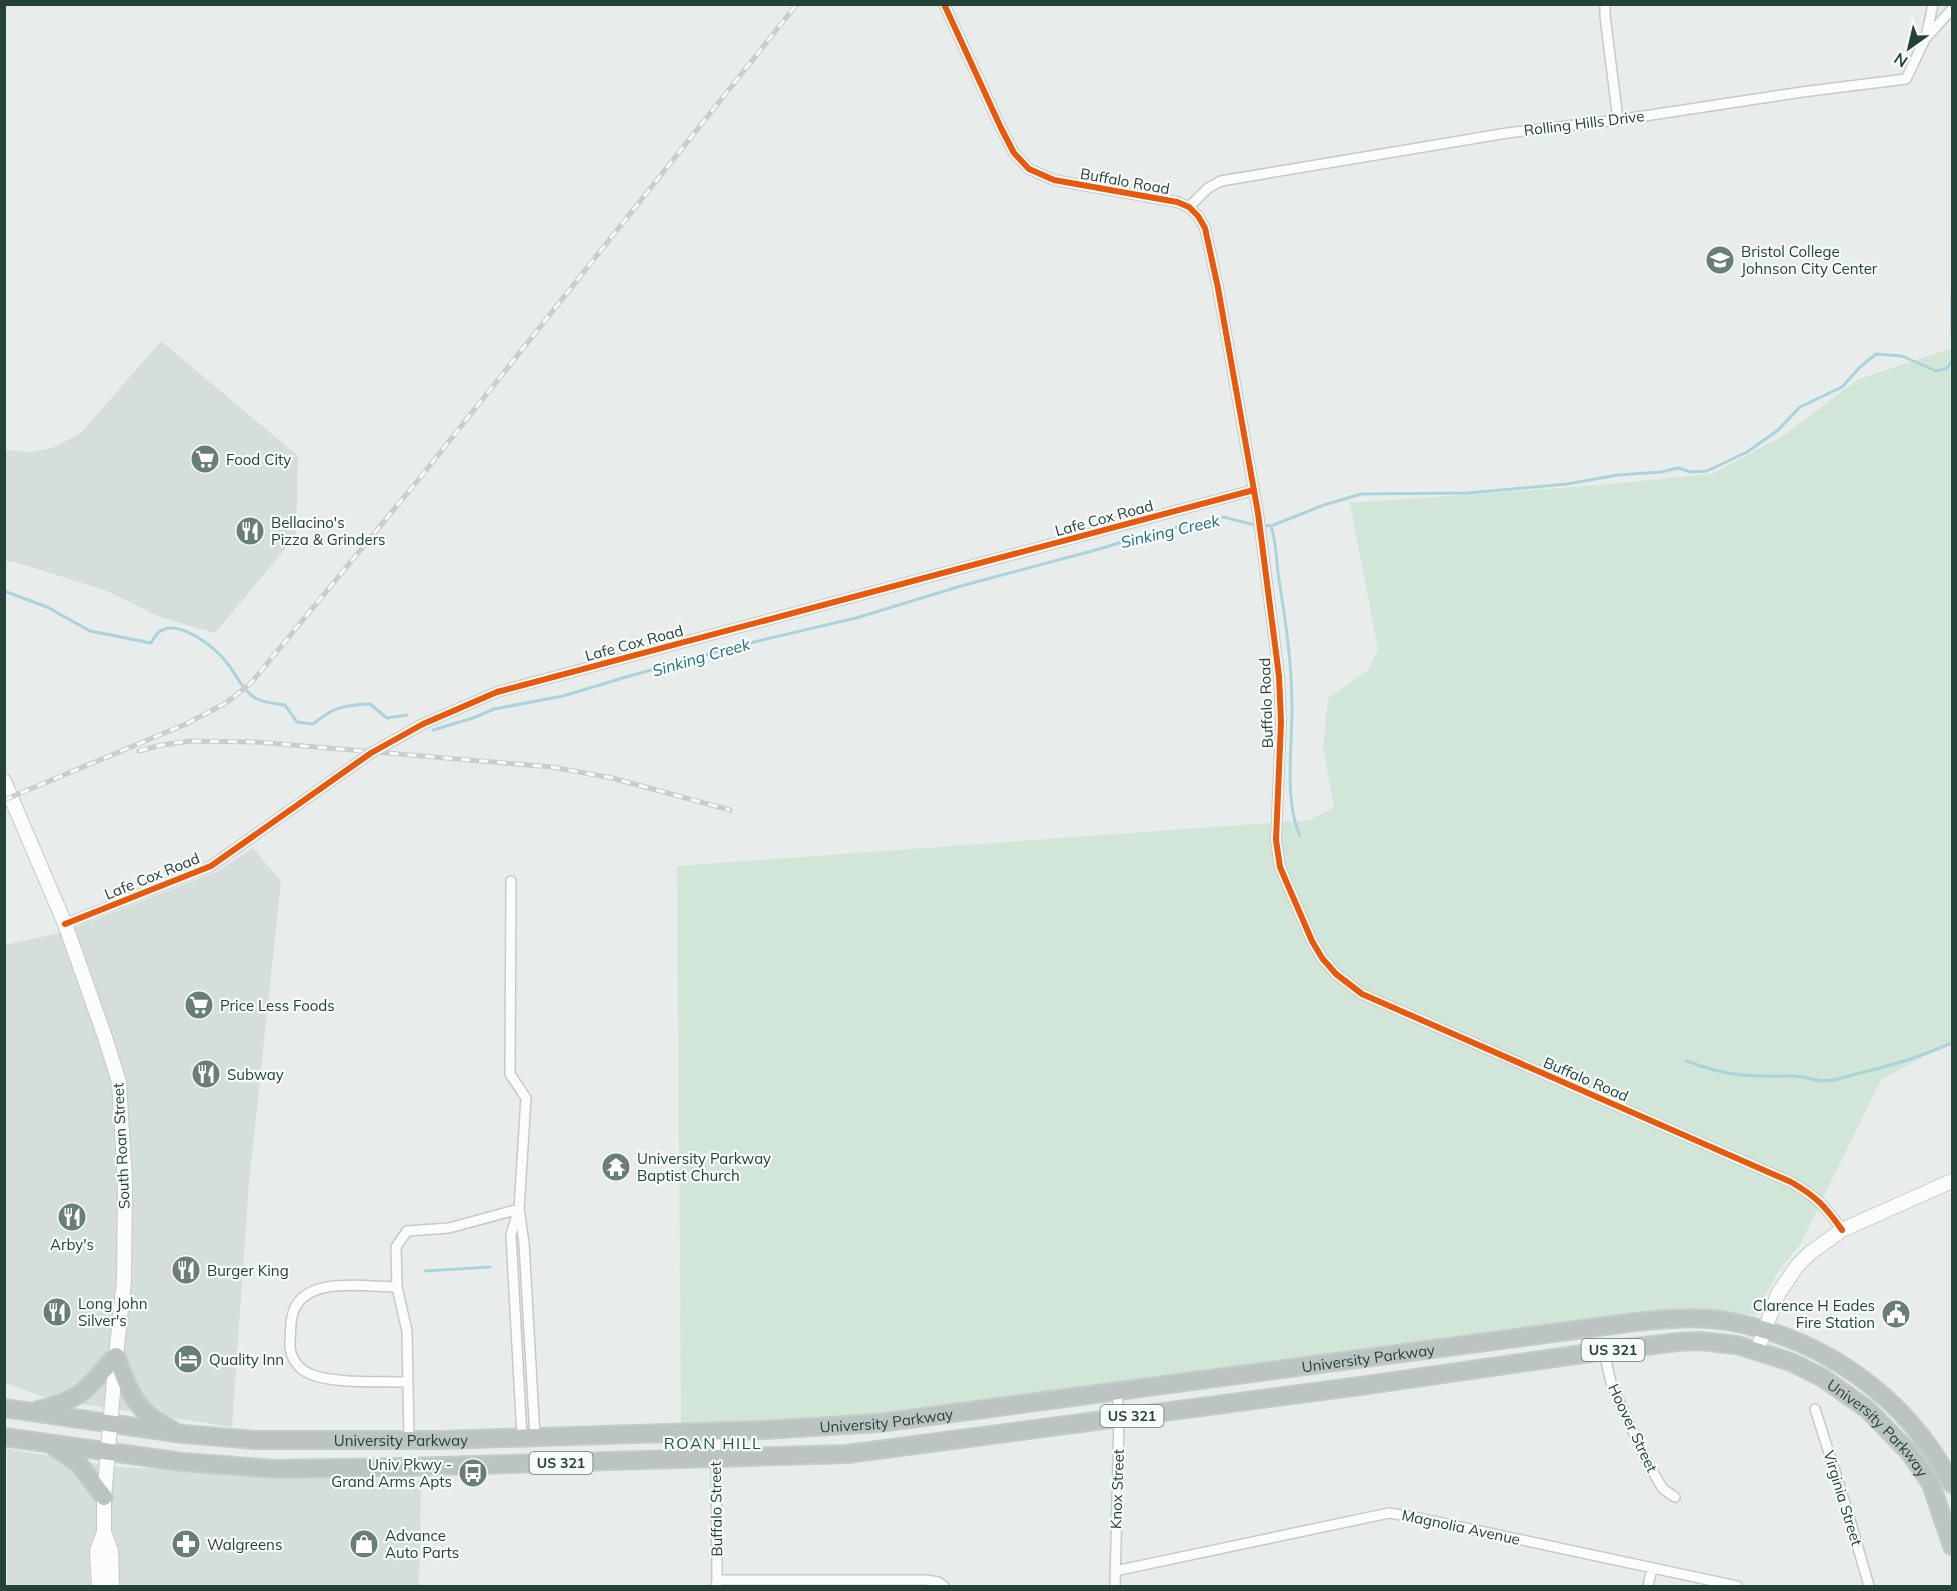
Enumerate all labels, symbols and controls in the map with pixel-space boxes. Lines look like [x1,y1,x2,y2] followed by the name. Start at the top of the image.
[1879,18,1939,78] north arrow
[1890,49,1911,72] text: N
[1523,106,1645,140] street label: Rolling Hills Drive
[1079,164,1171,198] street label: Buffalo Road
[1741,242,1878,278] place label: Bristol College Johnson City Center
[1704,244,1736,276] school or university icon: Bristol College Johnson City Center
[189,443,221,475] supermarket icon: Food City
[226,450,291,469] place label: Food City
[1053,496,1155,540] street label: Lafe Cox Road
[1119,510,1222,552] water label: Sinking Creek
[271,513,385,549] place label: Bellacino's Pizza & Grinders
[234,515,266,547] restaurant icon: Bellacino's Pizza & Grinders
[583,621,685,665] street label: Lafe Cox Road
[650,633,753,680] water label: Sinking Creek
[1255,657,1277,749] street label: Buffalo Road
[102,848,202,904] street label: Lafe Cox Road
[183,989,215,1021] supermarket icon: Price Less Foods
[220,996,335,1015] place label: Price Less Foods
[1541,1053,1631,1105] street label: Buffalo Road
[190,1058,222,1090] restaurant icon: Subway
[227,1065,284,1084] place label: Subway
[108,1082,134,1210] street label: South Roan Street
[637,1149,771,1185] place label: University Parkway Baptist Church
[600,1151,632,1183] temple icon: University Parkway Baptist Church
[56,1201,88,1233] restaurant icon: Arby's
[50,1235,94,1254] place label: Arby's
[170,1254,202,1286] restaurant icon: Burger King
[207,1261,289,1280] place label: Burger King
[78,1294,148,1330] place label: Long John Silver's
[41,1296,73,1328] restaurant icon: Long John Silver's
[1753,1296,1875,1332] place label: Clarence H Eades Fire Station
[1880,1298,1912,1330] public building icon: Clarence H Eades Fire Station
[1300,1339,1436,1376] street label: University Parkway
[1582,1339,1644,1361] road number: US 321
[172,1343,204,1375] hotel icon: Quality Inn
[209,1350,284,1369] place label: Quality Inn
[1824,1375,1933,1480] street label: University Parkway
[1604,1381,1662,1475] street label: Hoover Street
[819,1404,954,1436] street label: University Parkway
[1100,1405,1164,1427] road number: US 321
[334,1430,468,1450] street label: University Parkway
[664,1433,762,1453] district label: ROAN HILL
[1819,1448,1867,1548] street label: Virginia Street
[1106,1449,1128,1529] street label: Knox Street
[530,1452,592,1474] road number: US 321
[331,1455,452,1491] place label: Univ Pkwy - Grand Arms Apts
[457,1457,489,1489] bus stop icon: Univ Pkwy - Grand Arms Apts
[706,1461,726,1557] street label: Buffalo Street
[1400,1505,1522,1549] street label: Magnolia Avenue
[385,1526,459,1562] place label: Advance Auto Parts
[170,1528,202,1560] pharmacy icon: Walgreens
[348,1528,380,1560] shop icon: Advance Auto Parts
[207,1535,282,1554] place label: Walgreens

